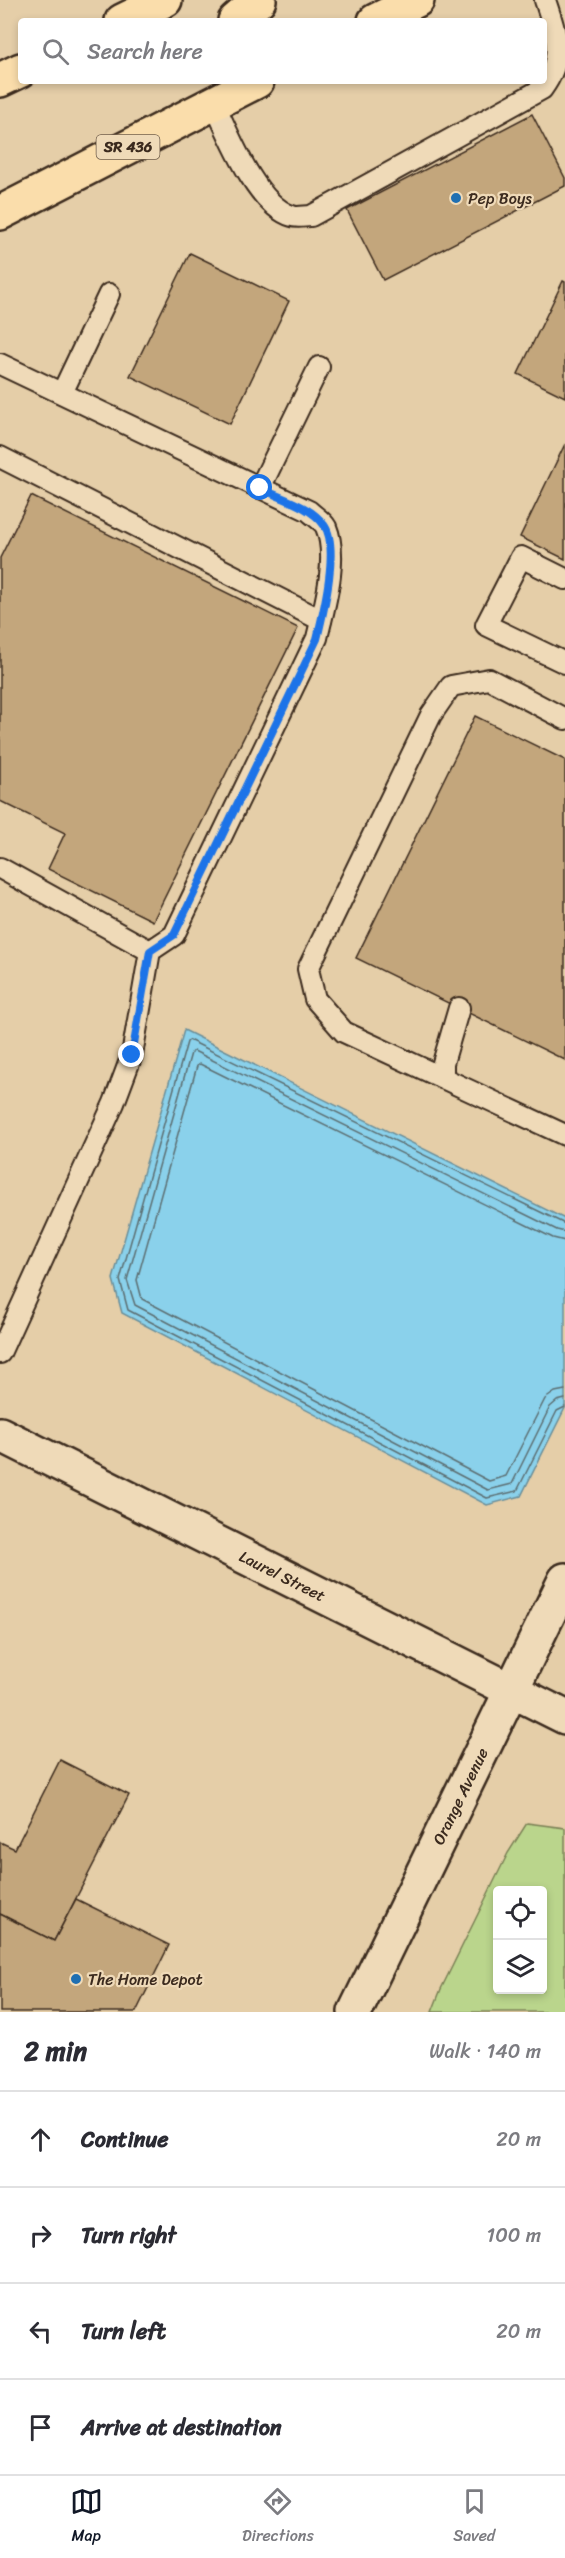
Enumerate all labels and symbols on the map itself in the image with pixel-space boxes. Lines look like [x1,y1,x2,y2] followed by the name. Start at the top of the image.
[96,135,160,159] road number: SR 436
[468,184,532,213] place label: Pep Boys
[449,191,463,205] marker: Pep Boys
[246,474,272,500] route start
[118,1041,144,1067] route end
[234,1542,331,1610] street label: Laurel Street
[424,1743,496,1850] street label: Orange Avenue
[88,1965,203,1994] place label: The Home Depot
[69,1972,83,1986] marker: The Home Depot

